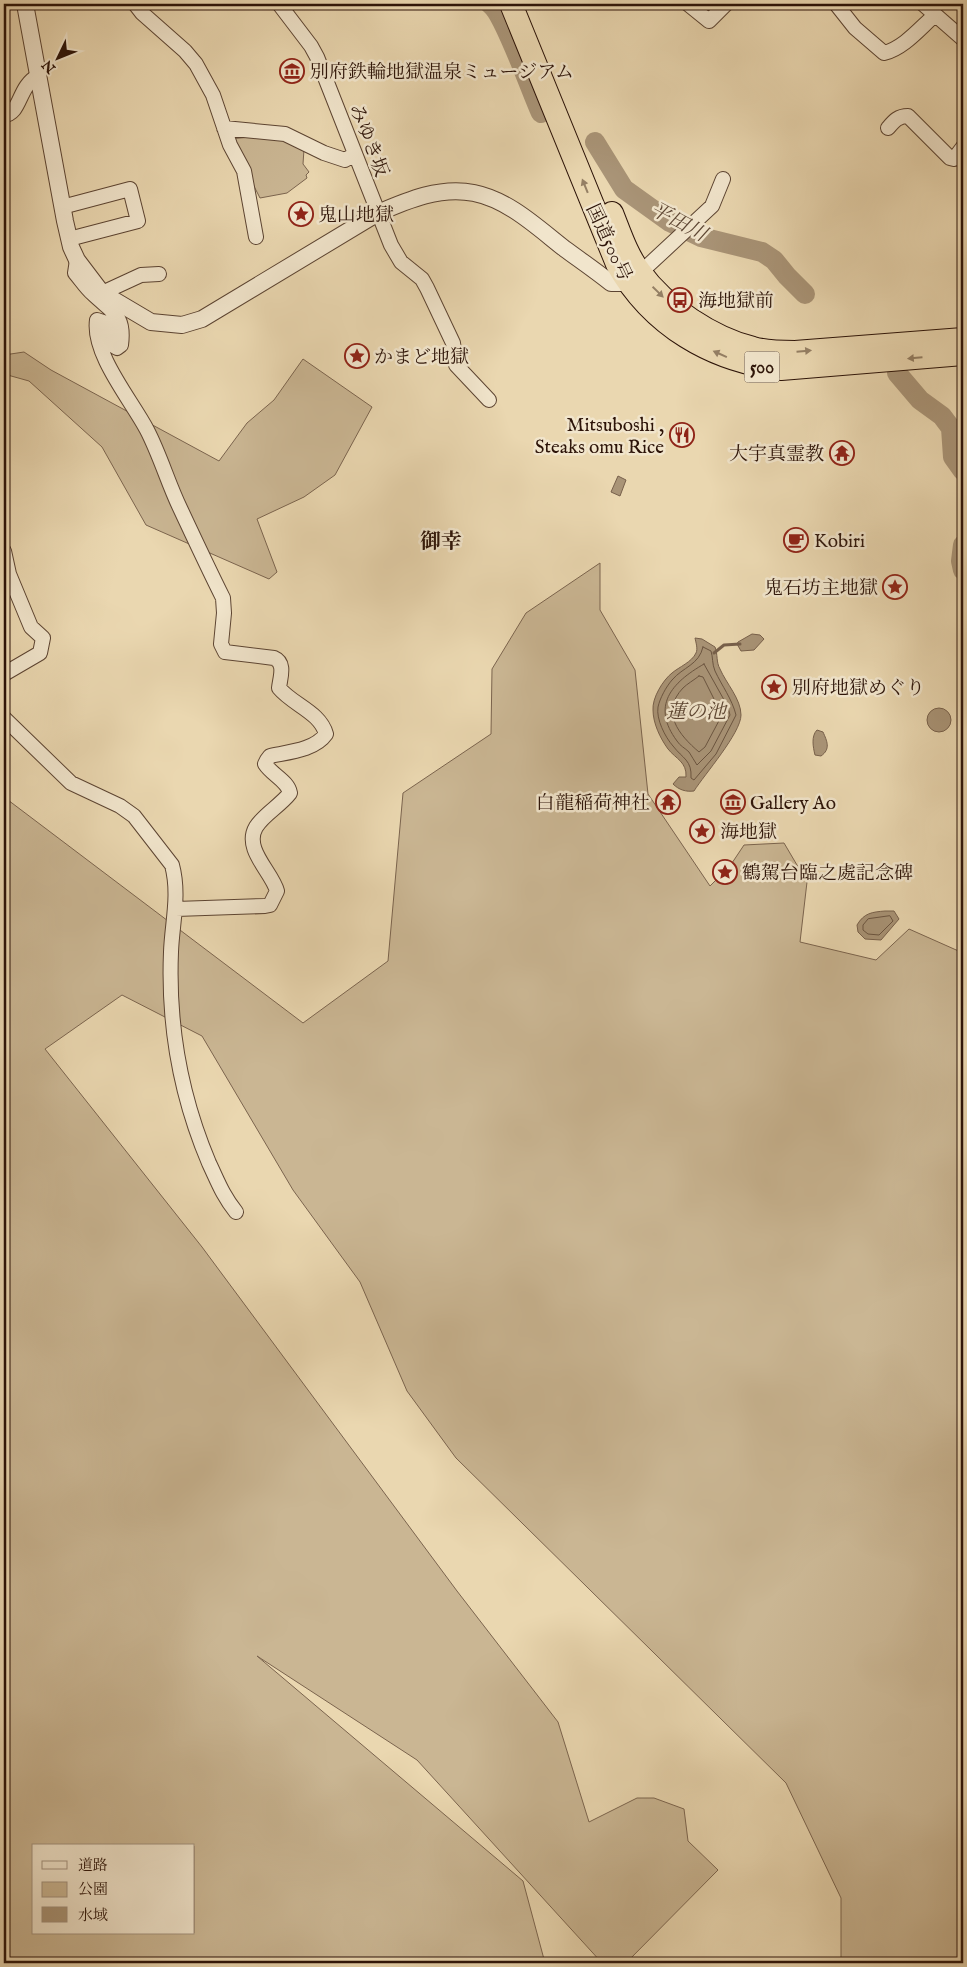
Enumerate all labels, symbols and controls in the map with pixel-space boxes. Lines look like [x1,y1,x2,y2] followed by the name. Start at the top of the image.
[32,32,82,82] north arrow
[39,56,61,77] text: N
[279,58,305,84] museum icon: 別府鉄輪地獄温泉ミュージアム
[310,61,574,85] place label: 別府鉄輪地獄温泉ミュージアム
[343,101,393,181] street label: みゆき坂
[580,179,588,193] one-way arrow
[646,197,712,248] water label: 平田川
[580,200,636,285] street label: 国道500号
[288,201,314,227] place icon: 鬼山地獄
[318,204,394,228] place label: 鬼山地獄
[652,286,664,298] one-way arrow
[667,287,693,313] bus stop icon: 海地獄前
[698,290,774,314] place label: 海地獄前
[344,343,370,369] place icon: かまど地獄
[374,346,469,370] place label: かまど地獄
[796,347,812,355] one-way arrow
[713,349,727,357] one-way arrow
[744,352,780,382] road number: 500
[906,354,922,362] one-way arrow
[535,414,664,460] place label: Mitsuboshi , Steaks omu Rice
[669,422,695,448] restaurant icon: Mitsuboshi , Steaks omu Rice
[829,440,855,466] temple icon: 大宇真霊教
[729,443,824,467] place label: 大宇真霊教
[783,527,809,553] cafe icon: Kobiri
[420,529,462,556] district label: 御幸
[814,530,865,554] place label: Kobiri
[882,574,908,600] place icon: 鬼石坊主地獄
[764,577,878,601] place label: 鬼石坊主地獄
[761,674,787,700] place icon: 別府地獄めぐり
[792,677,925,701] place label: 別府地獄めぐり
[666,700,728,725] water label: 蓮の池
[655,789,681,815] temple icon: 白龍稲荷神社
[720,789,746,815] museum icon: Gallery Ao
[536,792,650,816] place label: 白龍稲荷神社
[750,792,836,816] place label: Gallery Ao
[689,818,715,844] place icon: 海地獄
[720,821,777,845] place label: 海地獄
[712,859,738,885] place icon: 鶴駕台臨之處記念碑
[742,862,913,886] place label: 鶴駕台臨之處記念碑
[32,1844,195,1934] legend
[78,1856,108,1875] text: 道路
[78,1880,108,1899] text: 公園
[78,1906,108,1925] text: 水域

